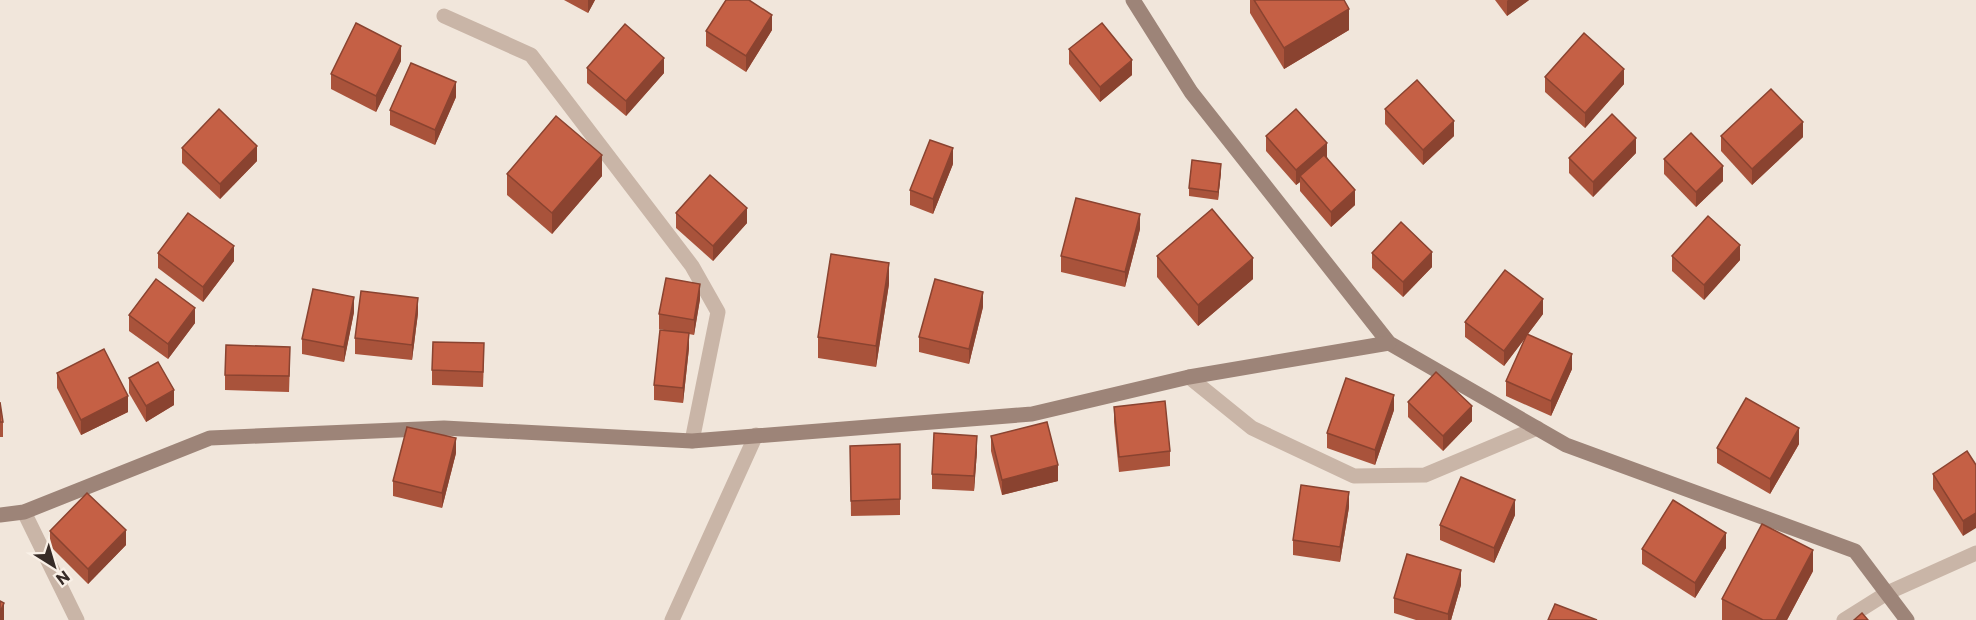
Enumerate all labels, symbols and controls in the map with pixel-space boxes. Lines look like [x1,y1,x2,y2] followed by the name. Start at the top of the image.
[24,536,84,596] north arrow
[53,567,74,590] text: N

